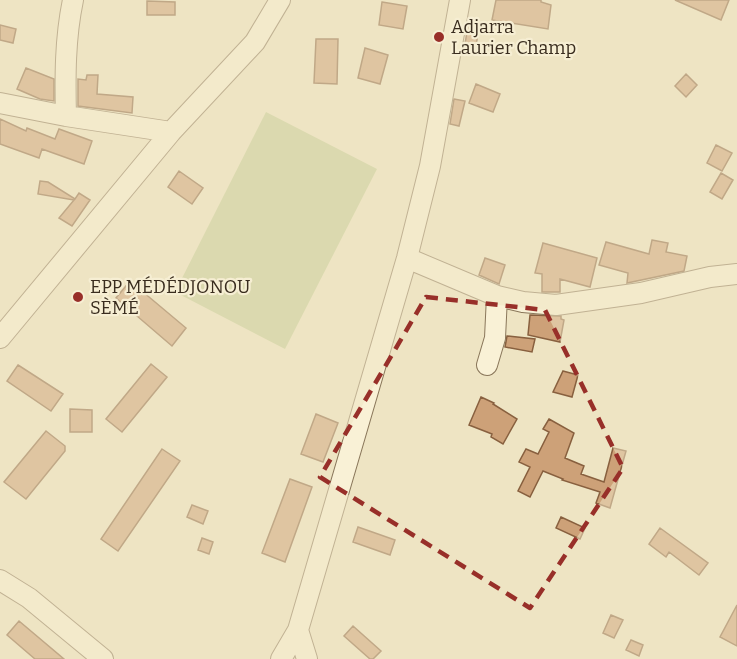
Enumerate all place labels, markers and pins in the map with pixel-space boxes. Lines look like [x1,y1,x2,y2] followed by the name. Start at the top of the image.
[451,16,576,59] place label: Adjarra Laurier Champ
[432,30,446,44] marker: Adjarra Laurier Champ
[90,275,251,319] place label: EPP MÉDÉDJONOU SÈMÉ
[71,290,85,304] marker: EPP MÉDÉDJONOU SÈMÉ

